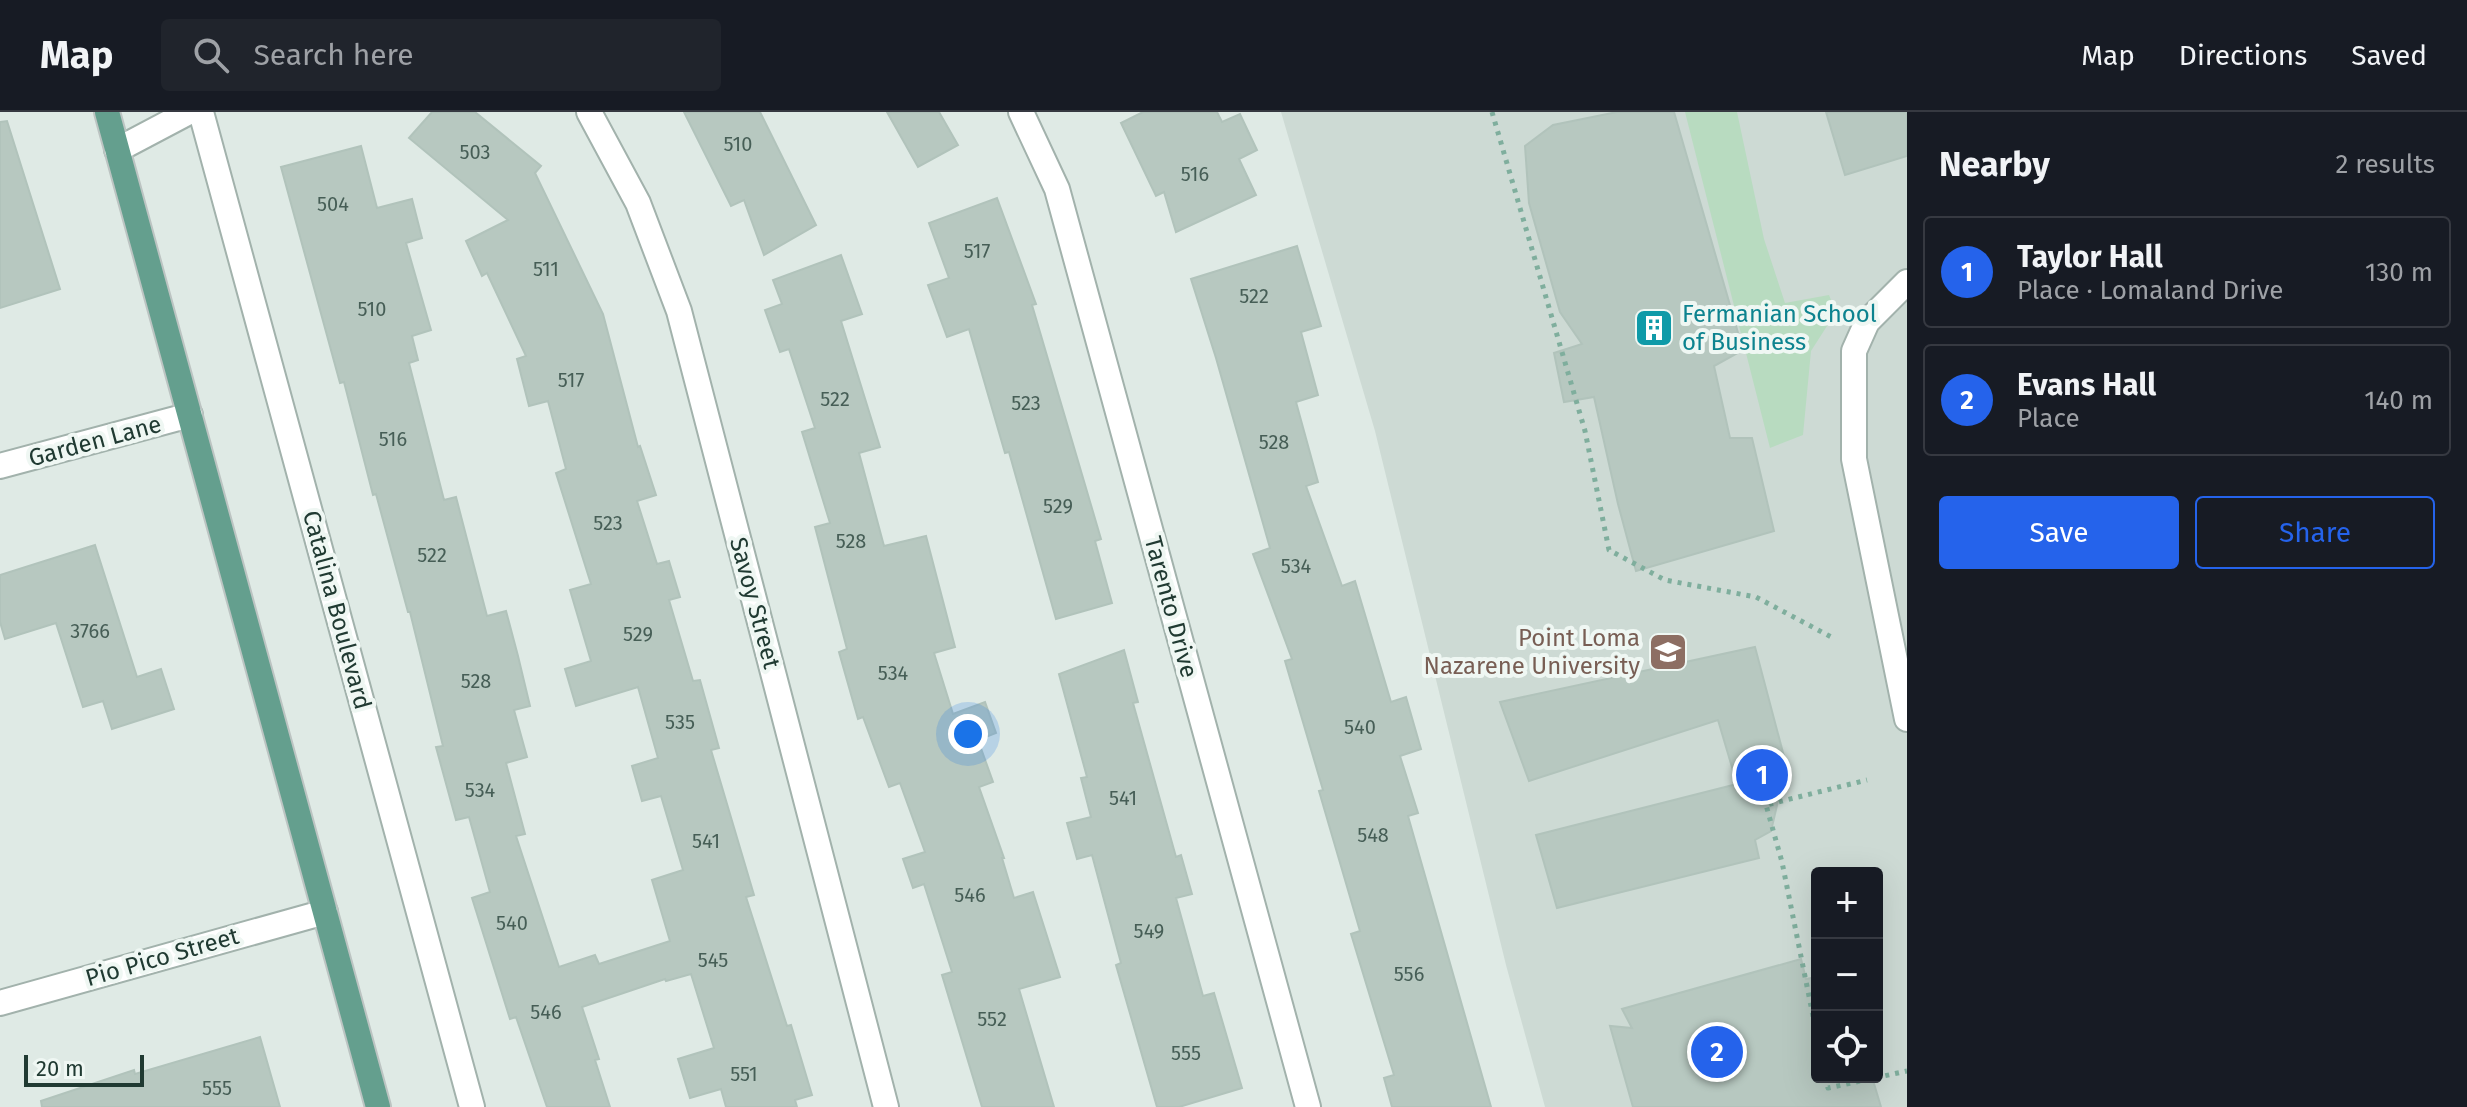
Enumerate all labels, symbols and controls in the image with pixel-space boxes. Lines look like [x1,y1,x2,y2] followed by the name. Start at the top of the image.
[161,19,721,91] search box
[40,32,113,78] text: Map
[189,33,233,77] icon: search
[253,37,414,73] text: Search here
[2081,39,2135,72] text: Map
[2179,39,2307,72] text: Directions
[2351,39,2427,72] text: Saved
[724,132,752,156] house number: 510
[460,140,490,164] house number: 503
[1939,144,2050,185] text: Nearby
[2335,149,2435,180] text: 2 results
[1181,162,1209,186] house number: 516
[317,192,349,216] house number: 504
[964,239,990,263] house number: 517
[2017,239,2163,275] text: Taylor Hall
[533,257,559,281] house number: 511
[1961,257,1973,288] text: 1
[2365,257,2433,288] text: 130 m
[2017,275,2284,306] text: Place · Lomaland Drive
[1239,284,1269,308] house number: 522
[358,297,386,321] house number: 510
[1682,300,1877,356] place label: Fermanian School of Business
[1633,307,1675,349] building icon: Fermanian School of Business
[2017,367,2156,403] text: Evans Hall
[558,368,584,392] house number: 517
[1960,385,1974,416] text: 2
[2364,385,2433,416] text: 140 m
[820,387,850,411] house number: 522
[1011,391,1041,415] house number: 523
[2017,403,2080,434] text: Place
[25,410,165,472] street label: Garden Lane
[379,427,407,451] house number: 516
[1259,430,1289,454] house number: 528
[1043,494,1073,518] house number: 529
[1939,496,2179,569] button: Save
[2195,496,2435,569] button: Share
[297,508,377,712] street label: Catalina Boulevard
[593,511,623,535] house number: 523
[836,529,866,553] house number: 528
[1139,533,1203,681] street label: Tarento Drive
[724,534,786,672] street label: Savoy Street
[417,543,447,567] house number: 522
[1281,554,1312,578] house number: 534
[70,619,110,643] house number: 3766
[623,622,653,646] house number: 529
[1423,624,1640,680] place label: Point Loma Nazarene University
[1647,631,1689,673] school or university icon: Point Loma Nazarene University
[878,661,909,685] house number: 534
[461,669,491,693] house number: 528
[665,710,695,734] house number: 535
[948,714,988,754] your location
[1344,715,1376,739] house number: 540
[1736,745,1788,805] pin: 1
[465,778,496,802] house number: 534
[1109,786,1137,810] house number: 541
[1357,823,1389,847] house number: 548
[692,829,720,853] house number: 541
[1811,867,1883,1083] map controls
[1811,867,1883,939] button: +
[954,883,986,907] house number: 546
[496,911,528,935] house number: 540
[1134,919,1164,943] house number: 549
[82,922,242,992] street label: Pio Pico Street
[1811,939,1883,1011] button: −
[698,948,728,972] house number: 545
[1394,962,1424,986] house number: 556
[530,1000,562,1024] house number: 546
[977,1007,1007,1031] house number: 552
[1811,1011,1883,1083] button: locate
[1691,1022,1743,1082] pin: 2
[1171,1041,1201,1065] house number: 555
[24,1051,144,1087] scale bar
[36,1055,84,1082] text: 20 m
[730,1062,758,1086] house number: 551
[202,1076,232,1100] house number: 555

